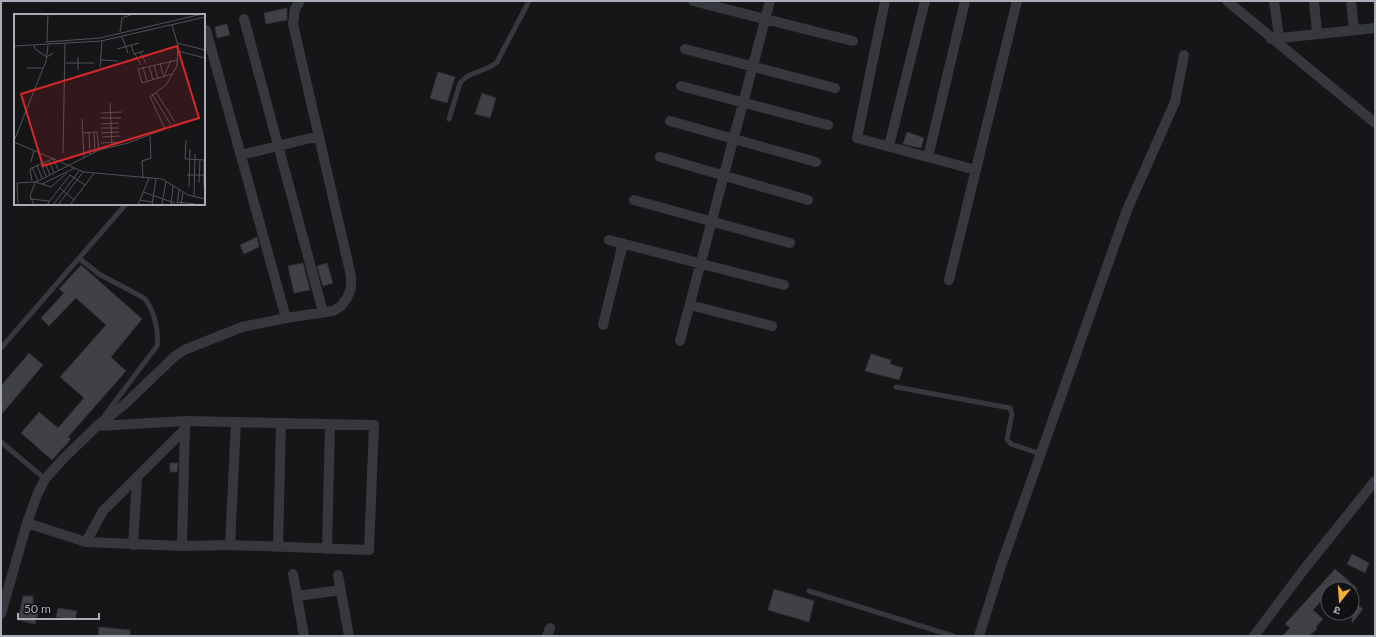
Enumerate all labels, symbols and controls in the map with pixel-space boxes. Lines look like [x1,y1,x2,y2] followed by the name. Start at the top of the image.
[14,14,205,205] inset map
[1320,581,1360,621] north arrow
[18,595,99,621] scale bar
[24,601,51,616] text: 50 m
[1331,604,1342,618] text: उ

